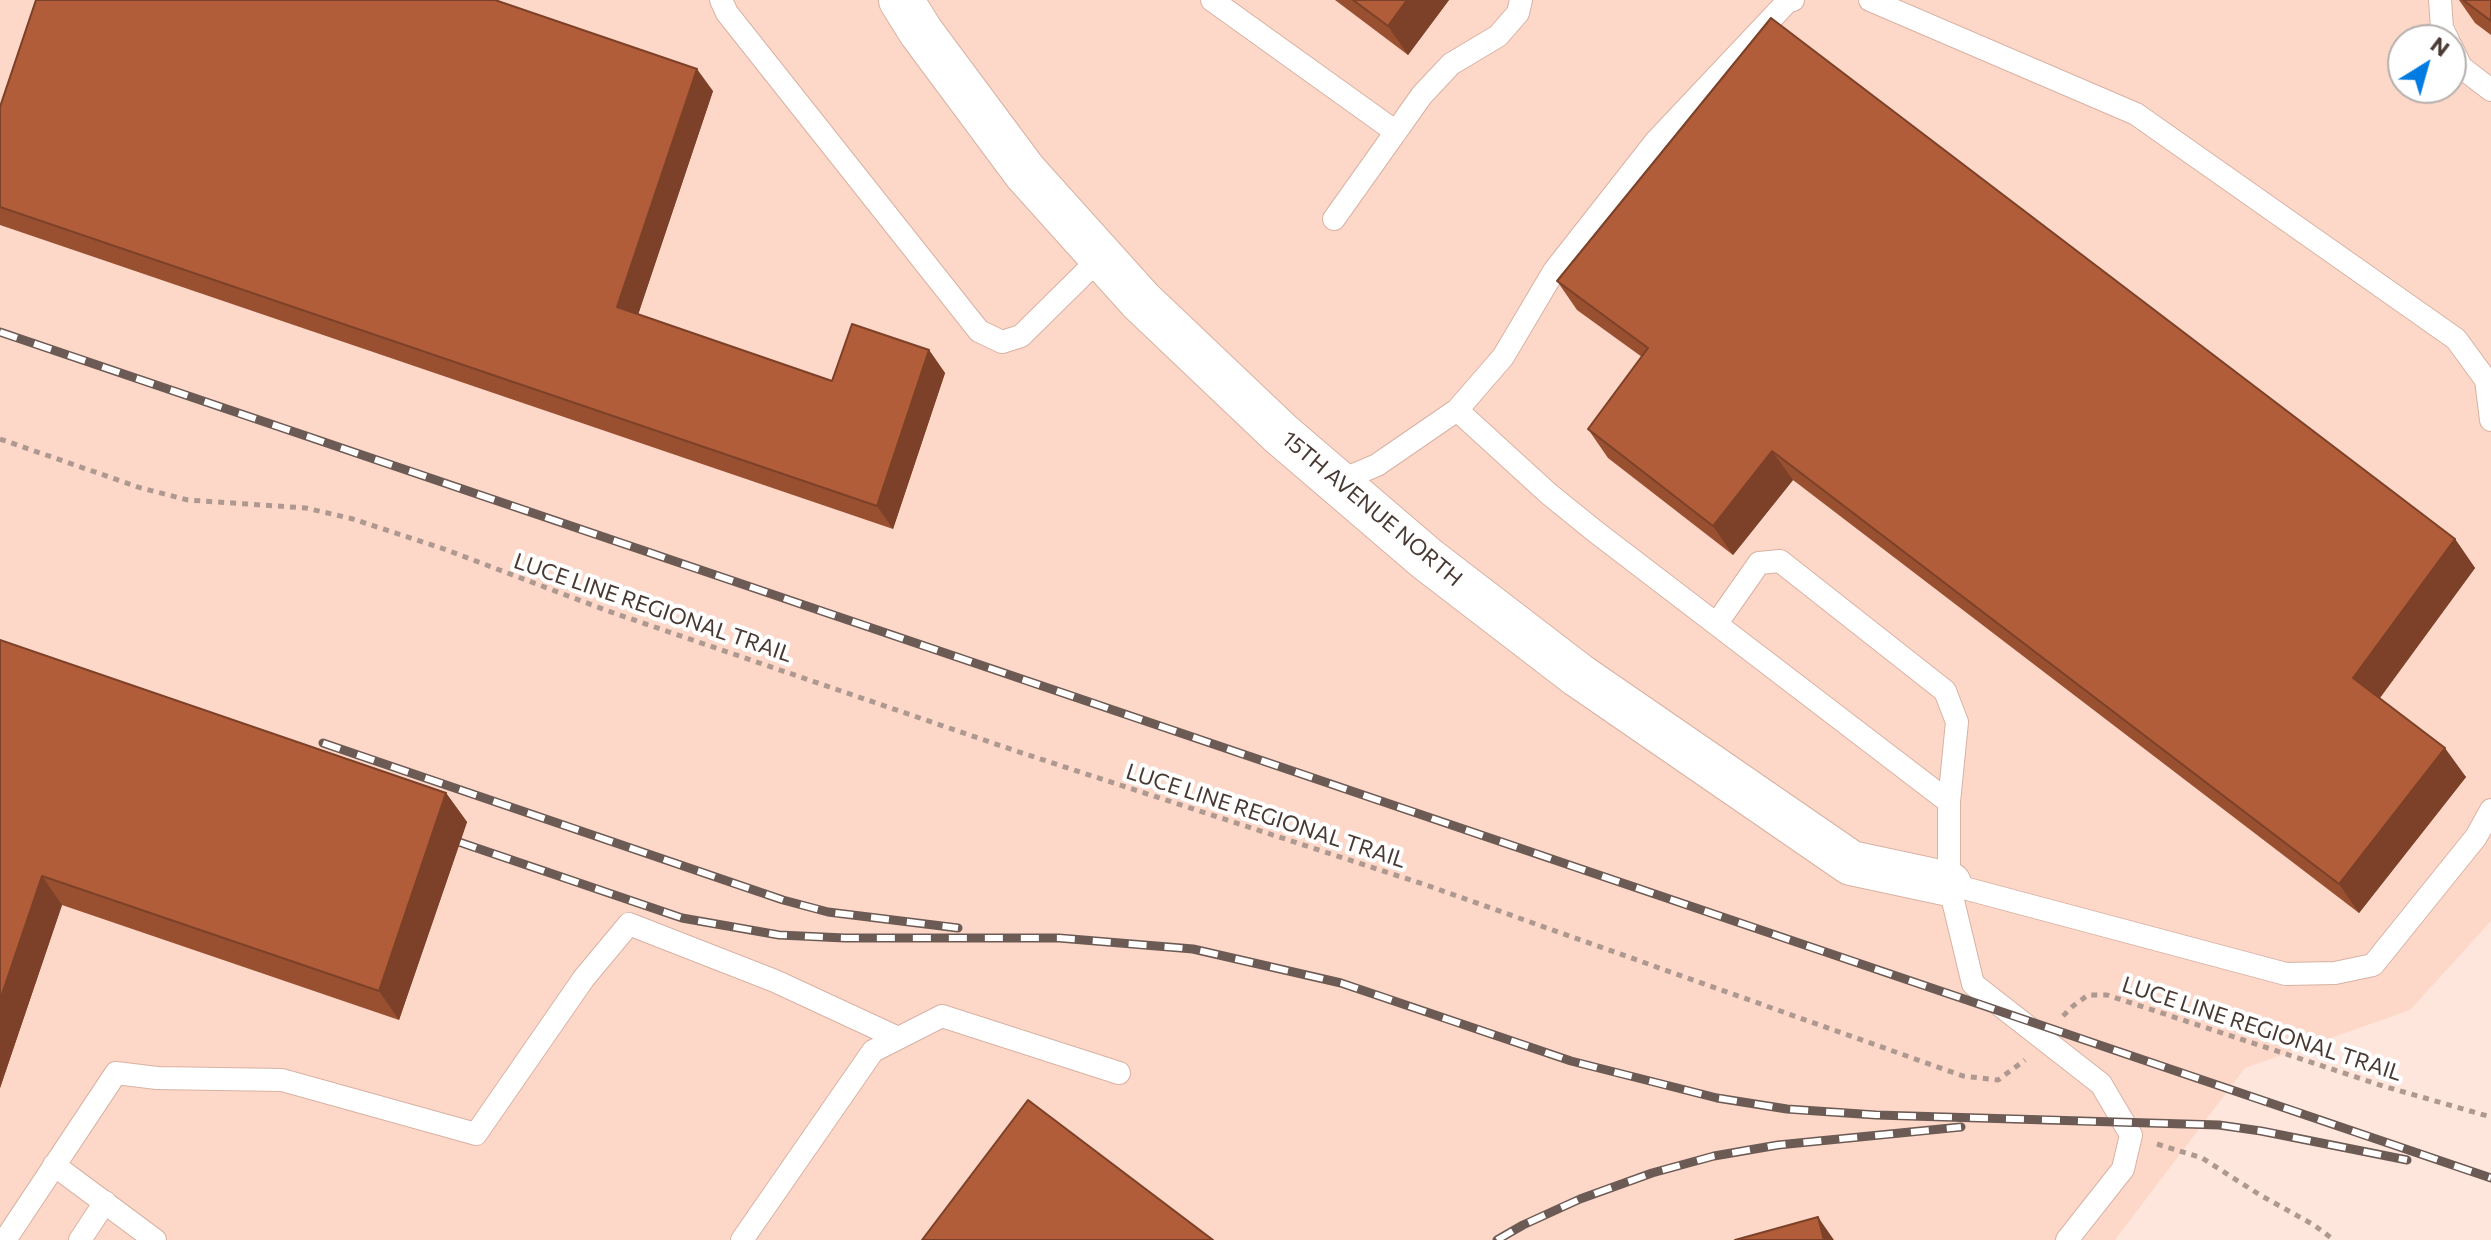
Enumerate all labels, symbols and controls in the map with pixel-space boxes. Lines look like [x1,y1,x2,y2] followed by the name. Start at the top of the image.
[2387,24,2467,104] north arrow
[2426,30,2455,62] text: N
[1276,426,1468,592] street label: 15TH AVENUE NORTH
[510,548,796,668] street label: LUCE LINE REGIONAL TRAIL
[1123,758,1409,874] street label: LUCE LINE REGIONAL TRAIL
[2119,971,2405,1087] street label: LUCE LINE REGIONAL TRAIL

